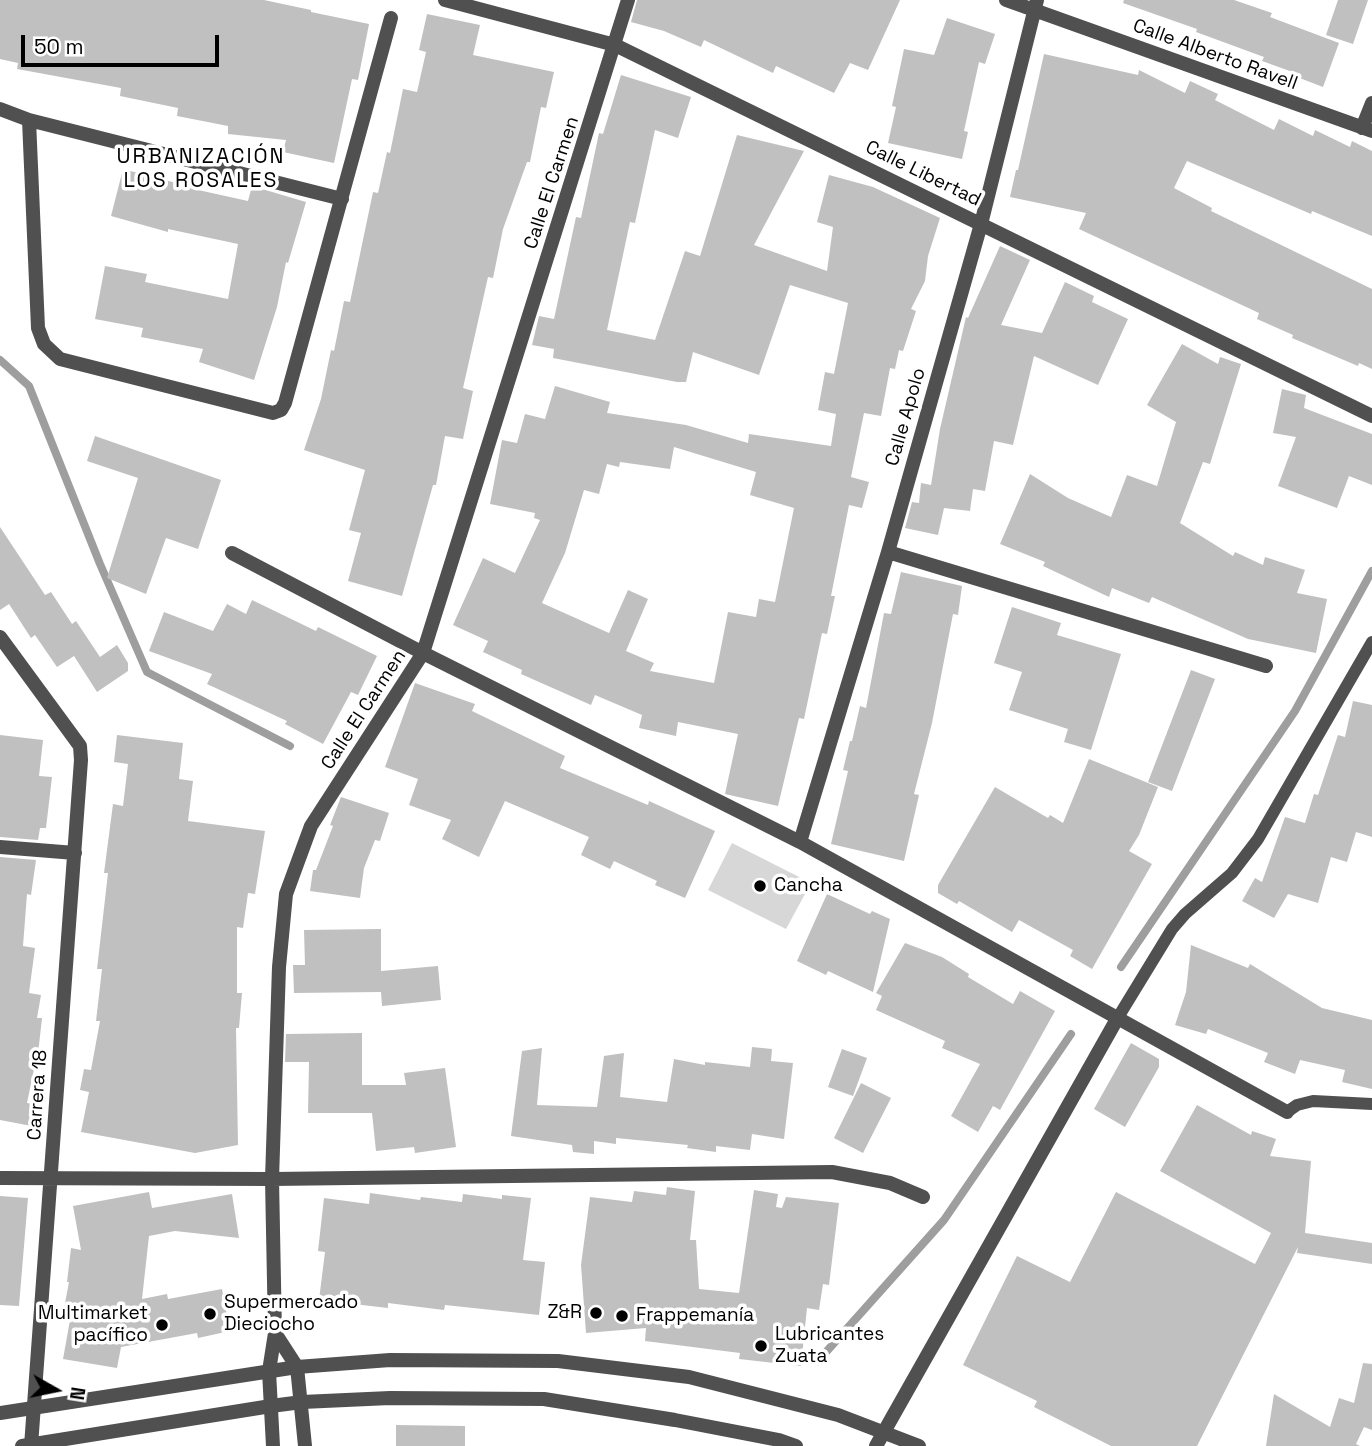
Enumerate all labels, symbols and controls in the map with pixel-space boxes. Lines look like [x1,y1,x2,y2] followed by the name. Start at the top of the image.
[1129,15,1301,95] street label: Calle Alberto Ravell
[24,21,222,65] scale bar
[34,33,84,60] text: 50 m
[520,114,584,252] street label: Calle El Carmen
[861,136,985,212] street label: Calle Libertad
[118,144,284,194] district label: URBANIZACIÓN LOS ROSALES
[881,365,931,469] street label: Calle Apolo
[317,646,411,774] street label: Calle El Carmen
[774,875,843,897] place label: Cancha
[752,878,768,894] marker: Cancha
[23,1049,53,1141] street label: Carrera 18
[224,1292,358,1336] place label: Supermercado Dieciocho
[548,1302,582,1324] place label: Z&R
[38,1303,148,1347] place label: Multimarket pacífico
[588,1305,604,1321] marker: Z&R
[636,1305,754,1327] place label: Frappemanía
[202,1306,218,1322] marker: Supermercado Dieciocho
[614,1308,630,1324] marker: Frappemanía
[154,1317,170,1333] marker: Multimarket pacífico
[775,1324,884,1368] place label: Lubricantes Zuata
[753,1338,769,1354] marker: Lubricantes Zuata
[21,1355,91,1425] north arrow
[64,1385,91,1402] text: N

